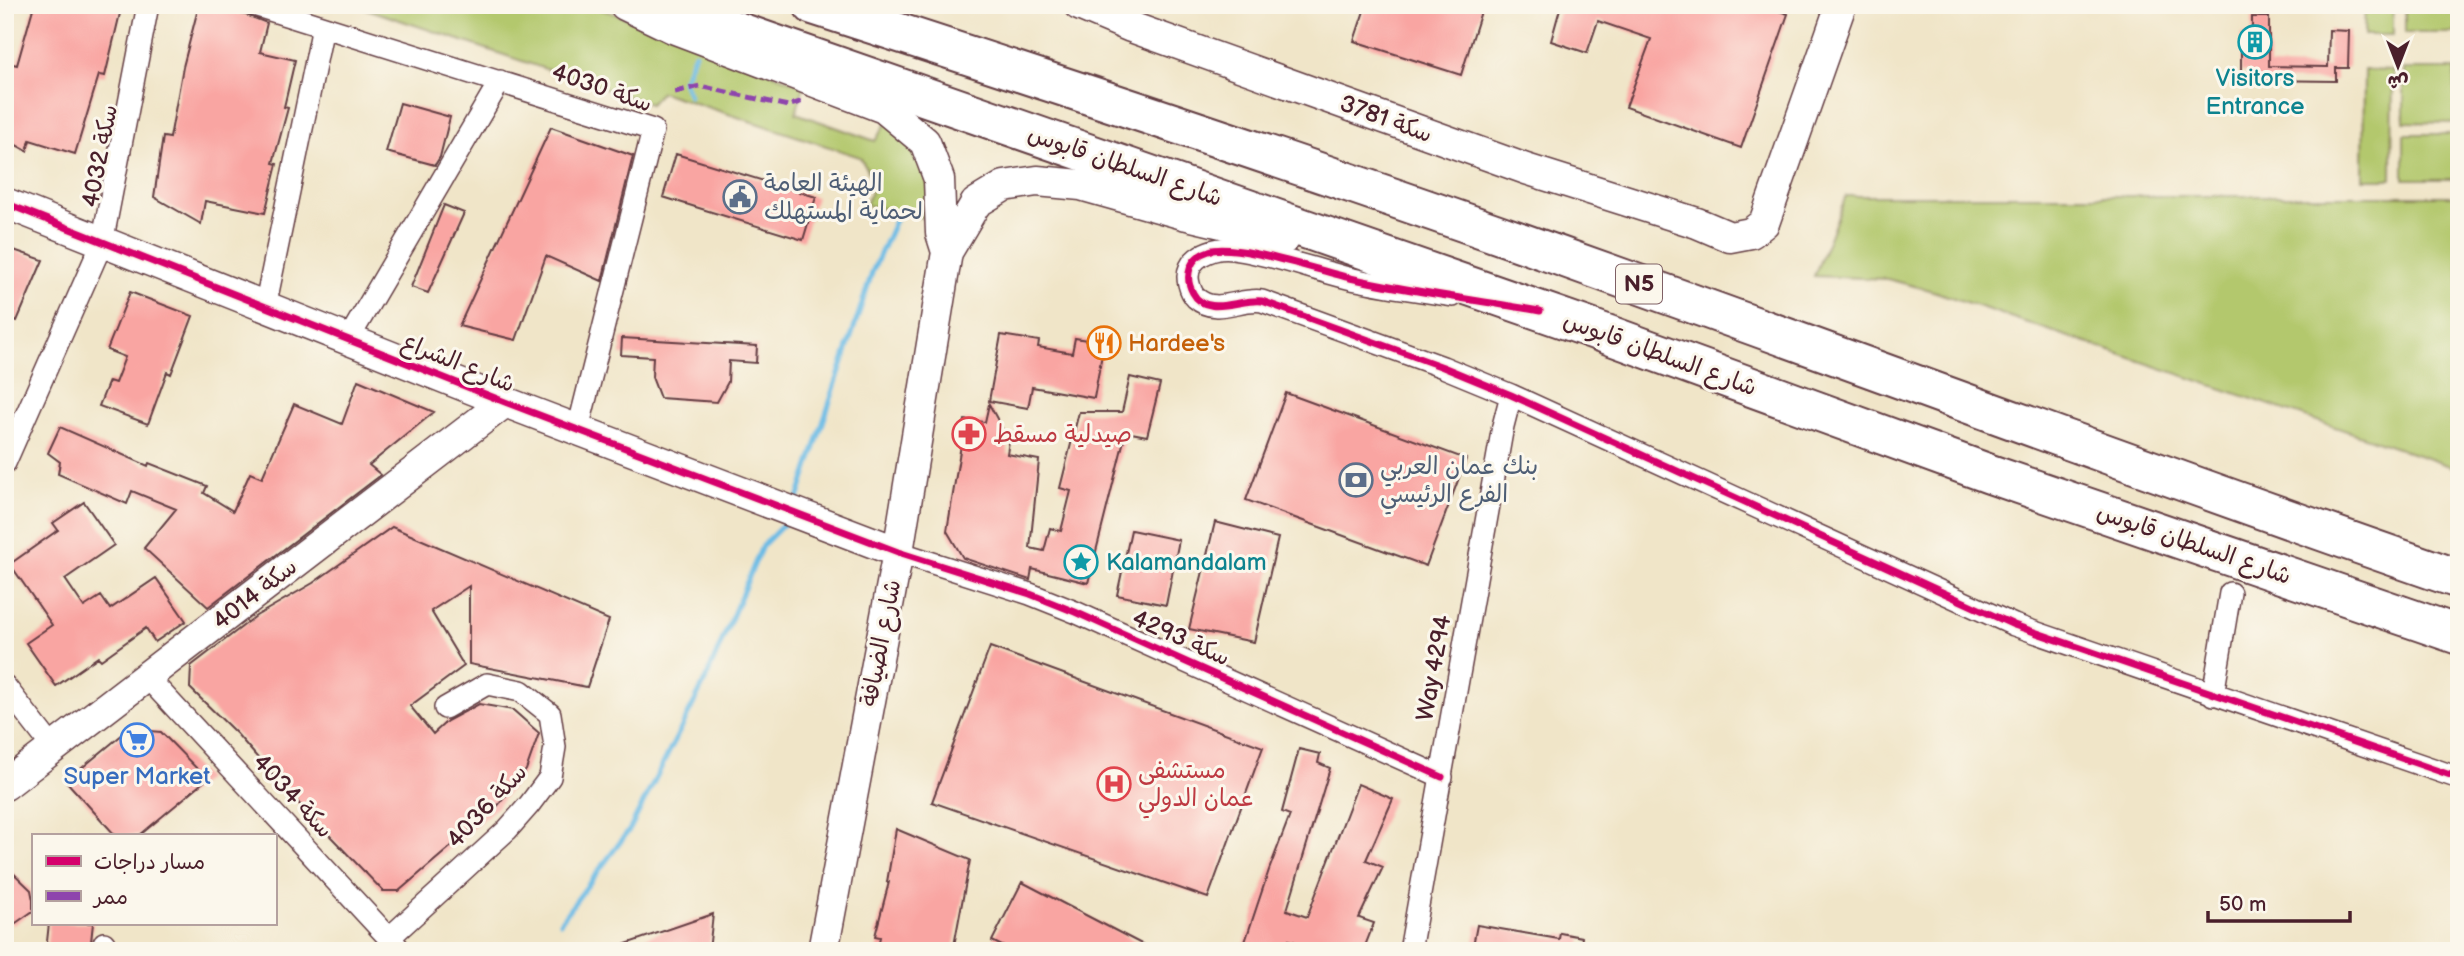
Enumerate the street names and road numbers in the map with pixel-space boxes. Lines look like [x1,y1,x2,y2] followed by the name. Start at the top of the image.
[548,57,656,119] street label: سكة 4030
[1336,89,1436,149] street label: سكة 3781
[76,102,124,210] street label: سكة 4032
[1023,119,1226,215] street label: شارع السلطان قابوس
[1616,264,1662,304] road number: N5
[1559,306,1761,404] street label: شارع السلطان قابوس
[396,327,519,401] street label: شارع الشراع
[2092,497,2295,593] street label: شارع السلطان قابوس
[207,552,303,636] street label: سكة 4014
[854,577,909,709] street label: شارع الضيافة
[1128,604,1234,672] street label: سكة 4293
[1410,612,1458,723] street label: Way 4294
[247,748,339,844] street label: سكة 4034
[441,758,533,854] street label: سكة 4036

